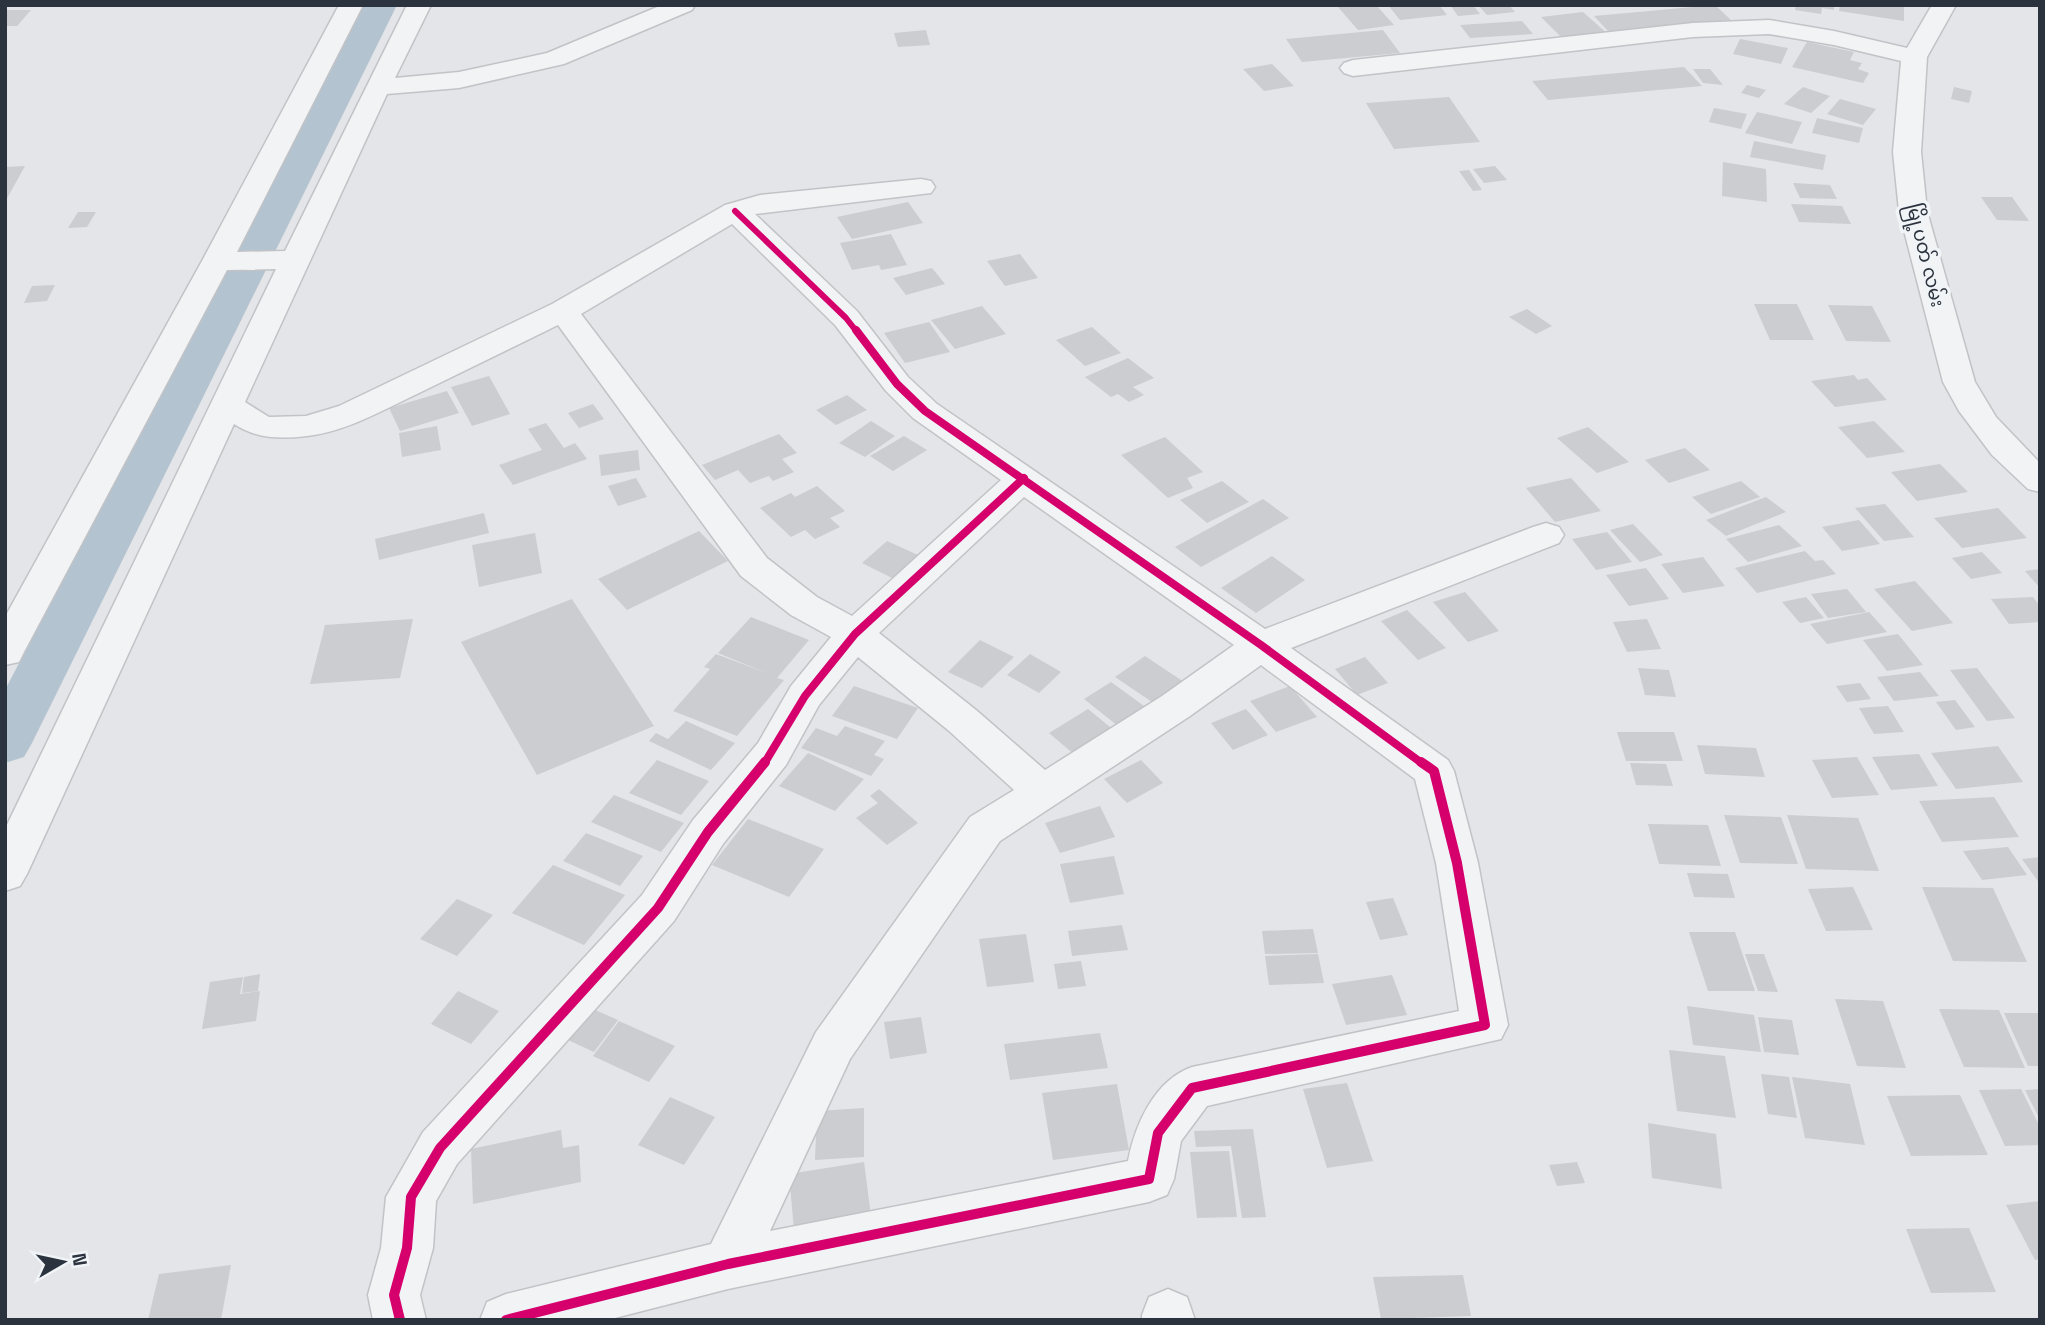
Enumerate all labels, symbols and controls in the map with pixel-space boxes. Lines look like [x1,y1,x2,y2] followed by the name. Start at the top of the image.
[1898,200,1952,310] street label: မြို့ပတ် လမ်း
[28,1227,98,1297] north arrow
[66,1251,93,1268] text: N

